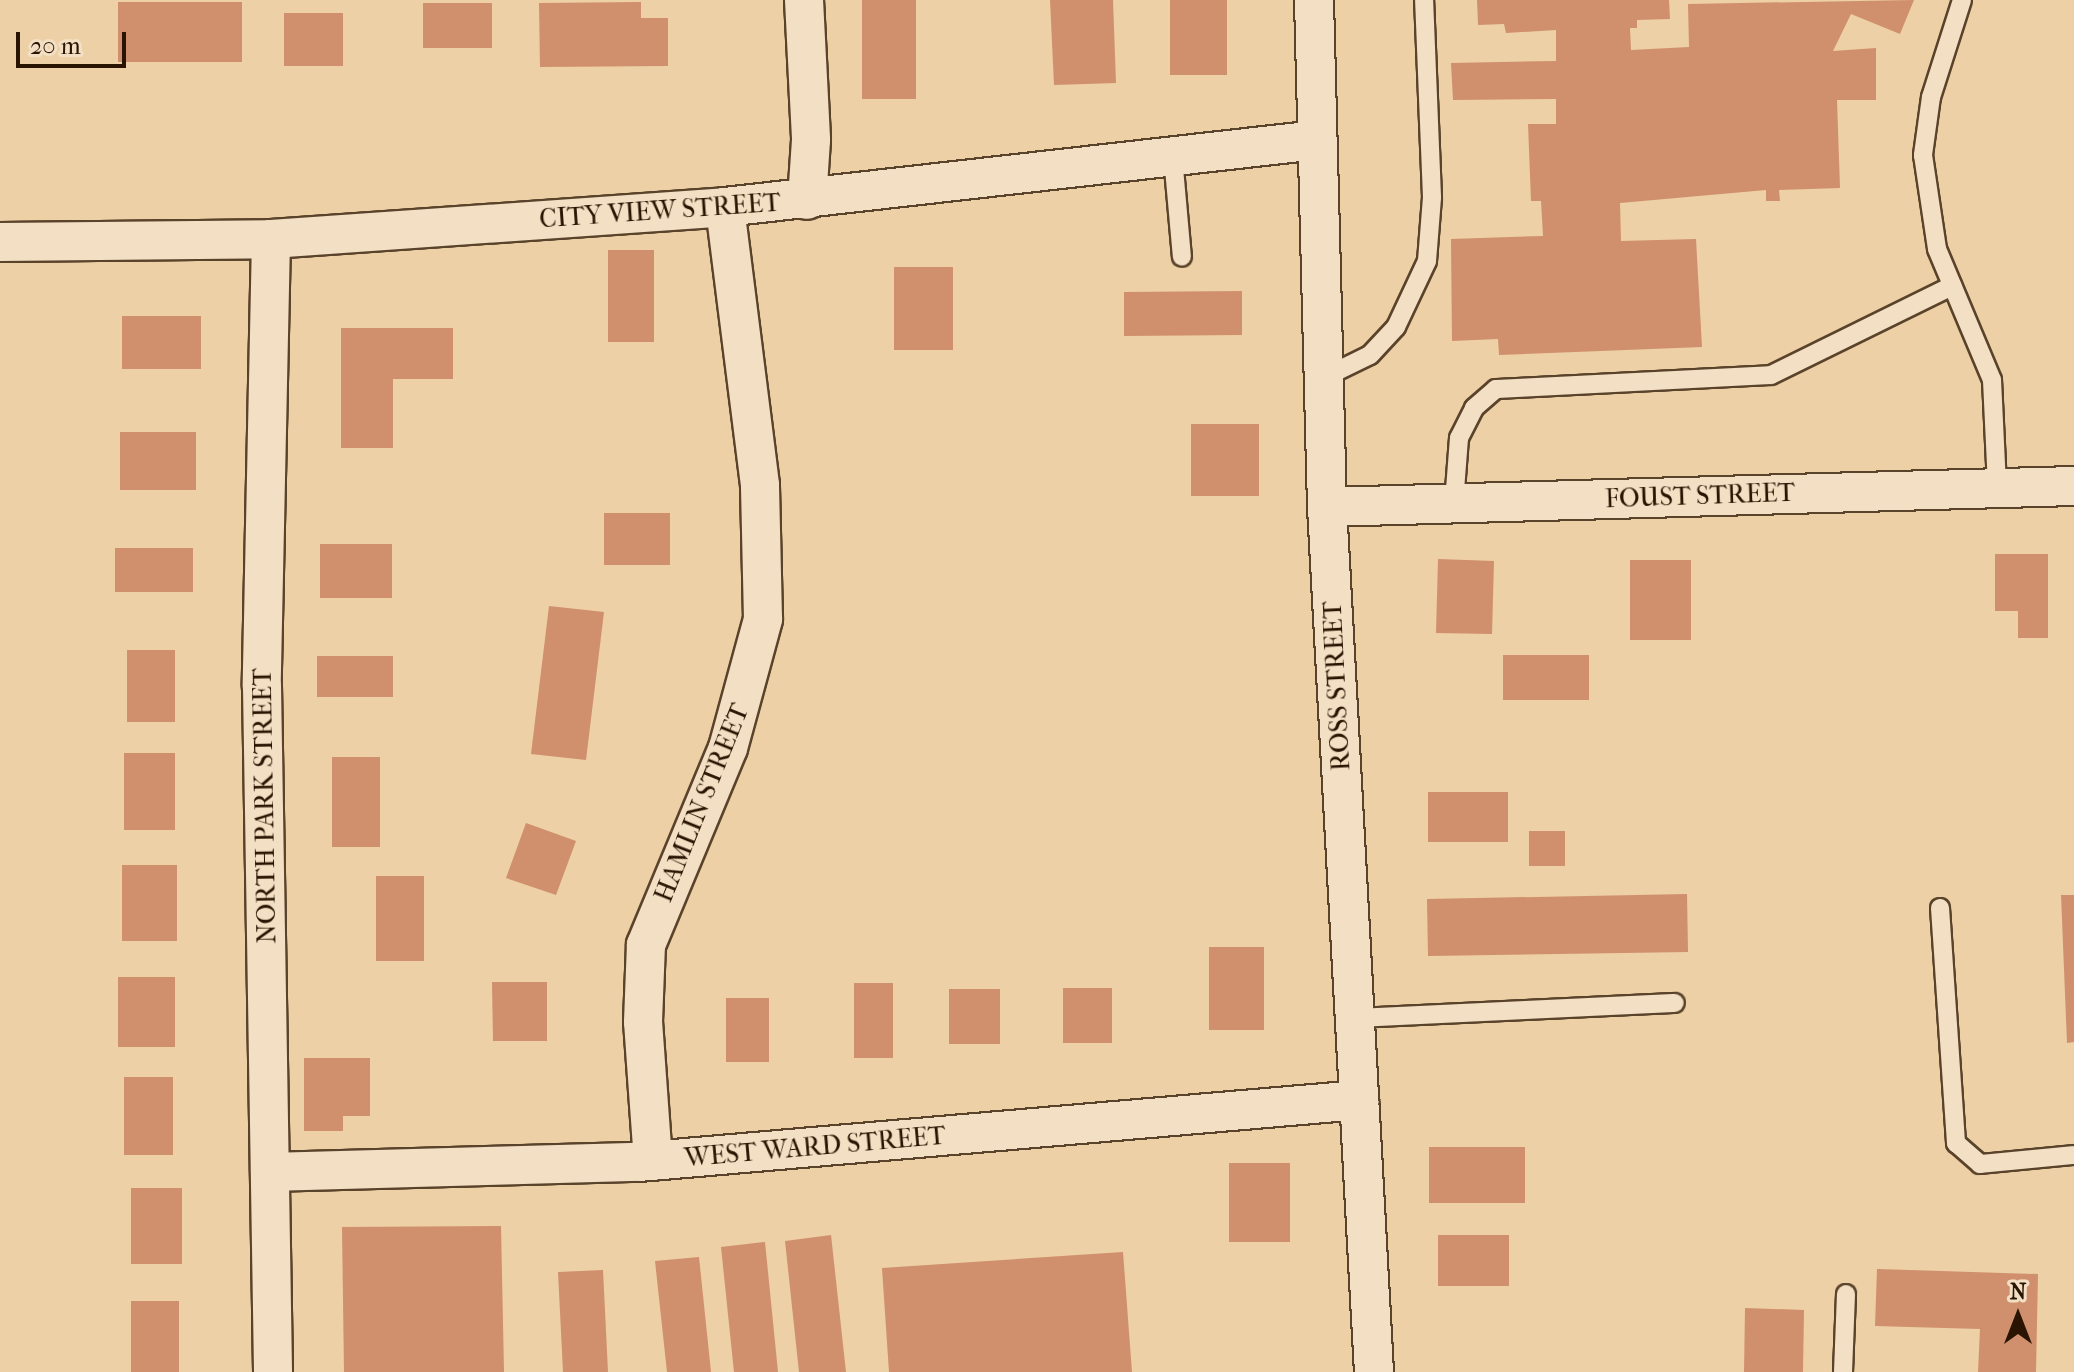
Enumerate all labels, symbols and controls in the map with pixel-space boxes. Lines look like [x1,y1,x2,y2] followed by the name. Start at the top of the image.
[20,16,130,66] scale bar
[30,32,81,60] text: 20 m
[538,187,782,235] street label: CITY VIEW STREET
[1604,477,1796,515] street label: FOUST STREET
[1317,600,1357,772] street label: ROSS STREET
[247,668,283,944] street label: NORTH PARK STREET
[648,699,756,907] street label: HAMLIN STREET
[683,1120,947,1174] street label: WEST WARD STREET
[1978,1276,2058,1356] north arrow
[2010,1279,2026,1305] text: N

